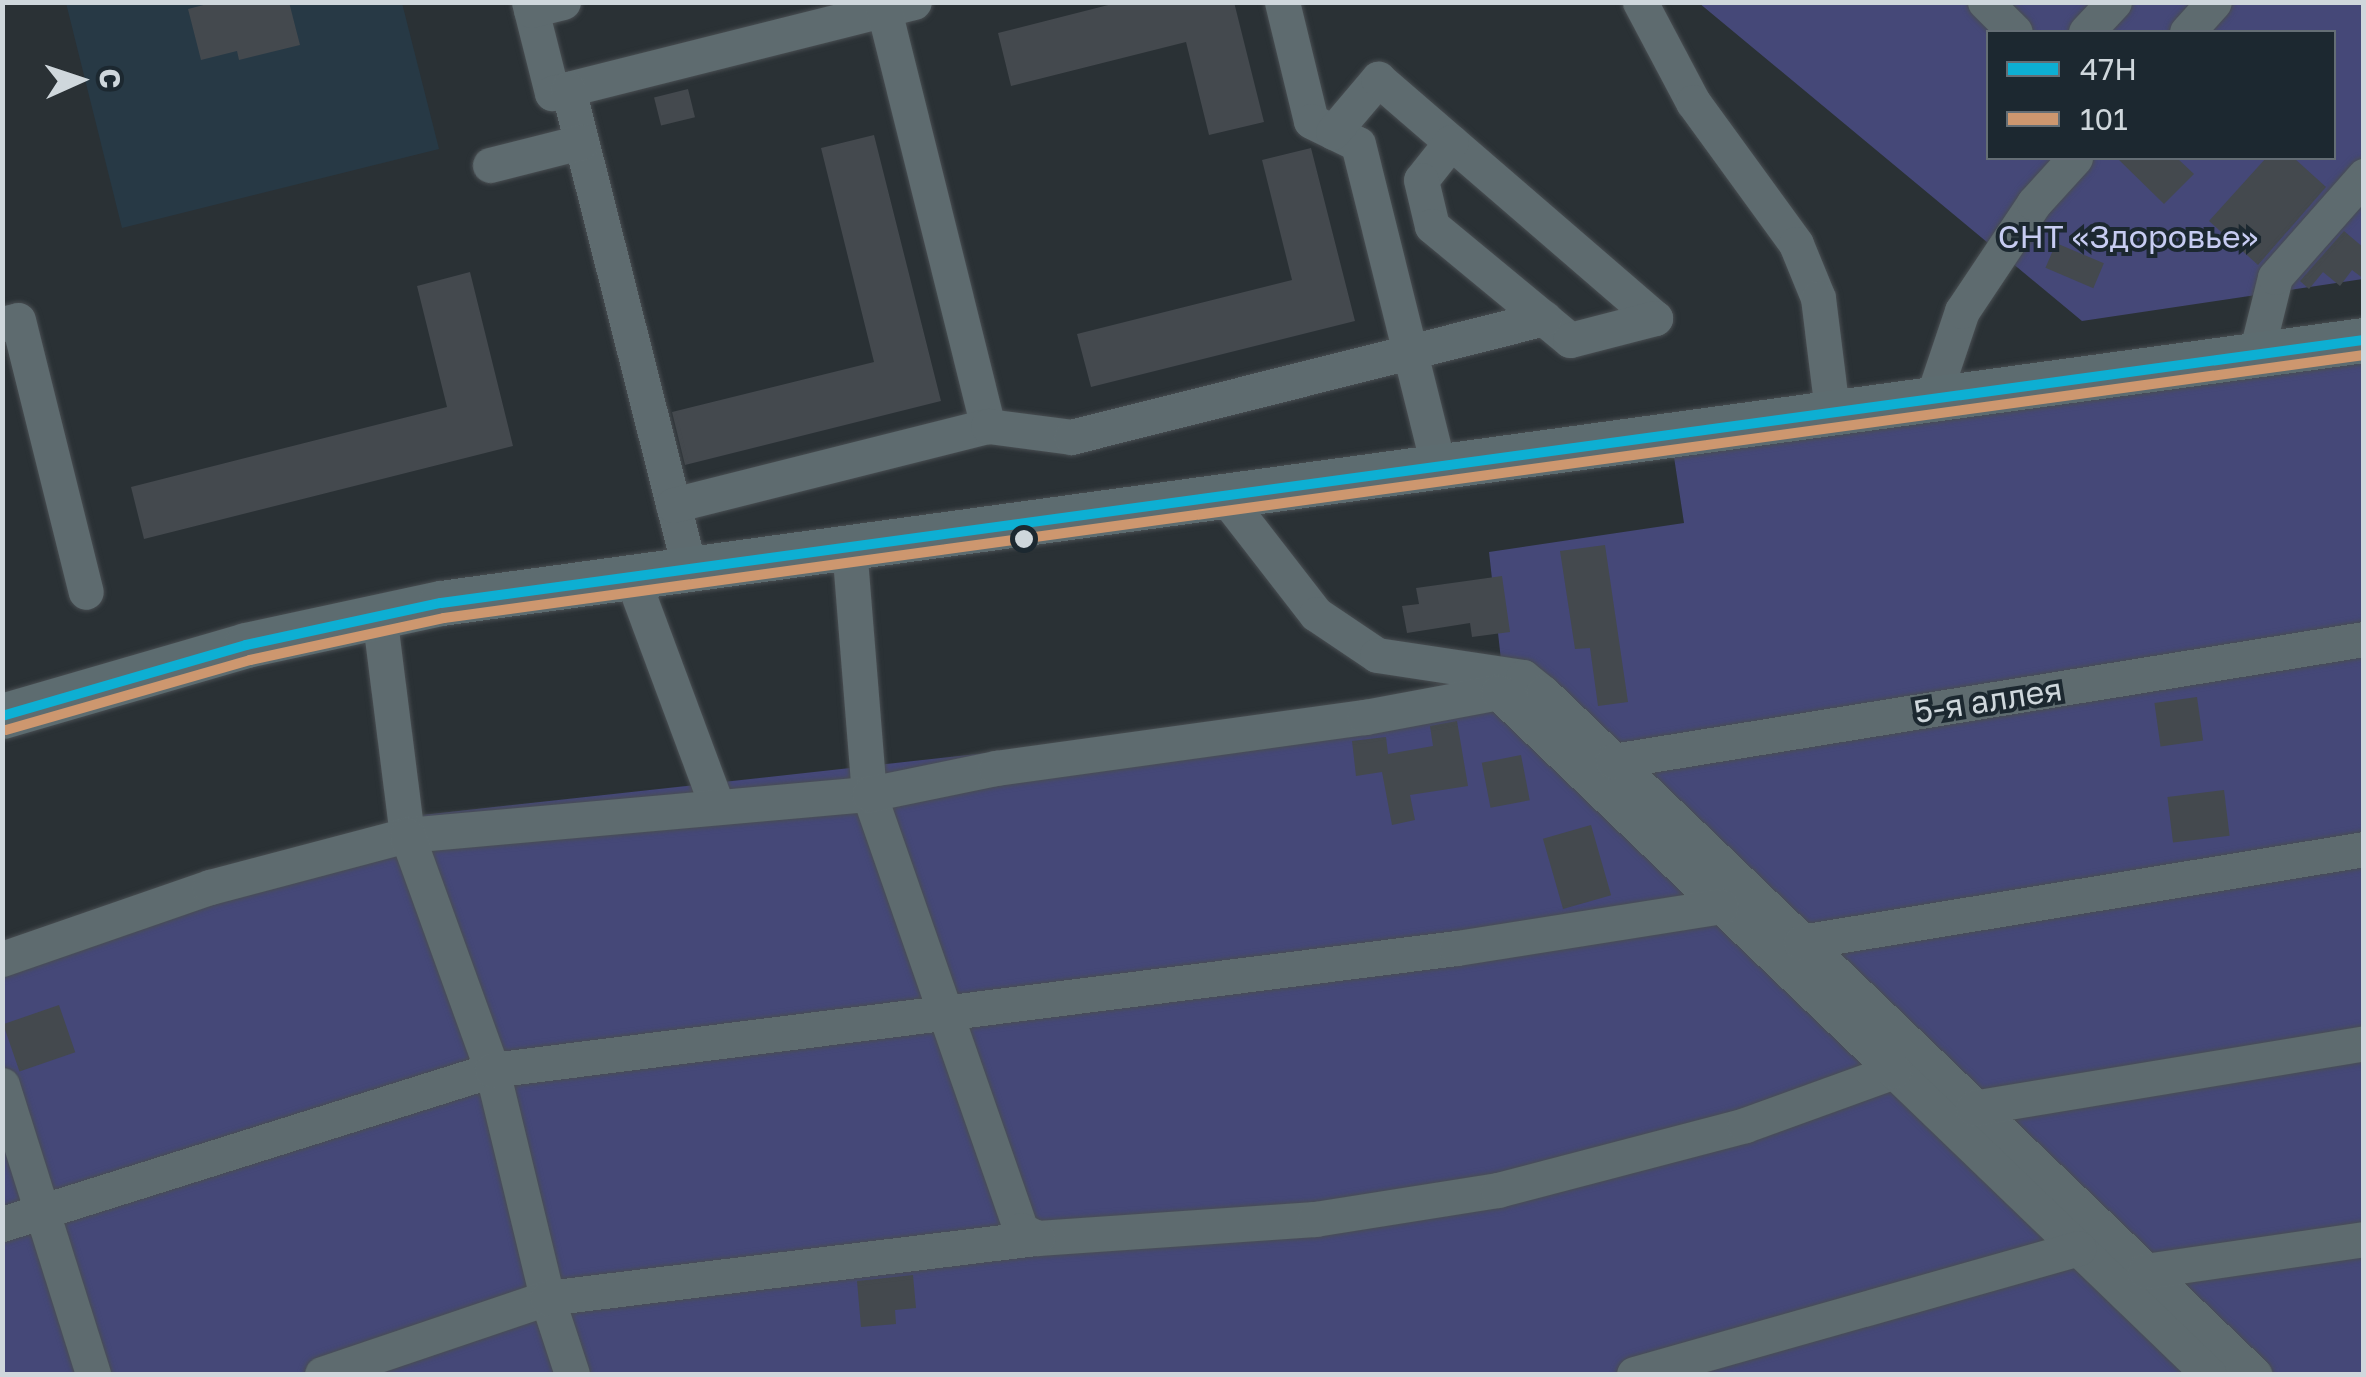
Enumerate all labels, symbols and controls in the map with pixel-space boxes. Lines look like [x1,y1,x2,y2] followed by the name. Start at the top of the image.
[30,30,130,130] north arrow
[1986,30,2336,160] legend
[2080,51,2137,87] text: 47Н
[93,68,127,89] text: С
[2080,101,2128,137] text: 101
[1998,217,2258,255] park label: СНТ «Здоровье»
[1014,529,1034,549] unlabelled marker
[1911,669,2065,731] street label: 5-я аллея

